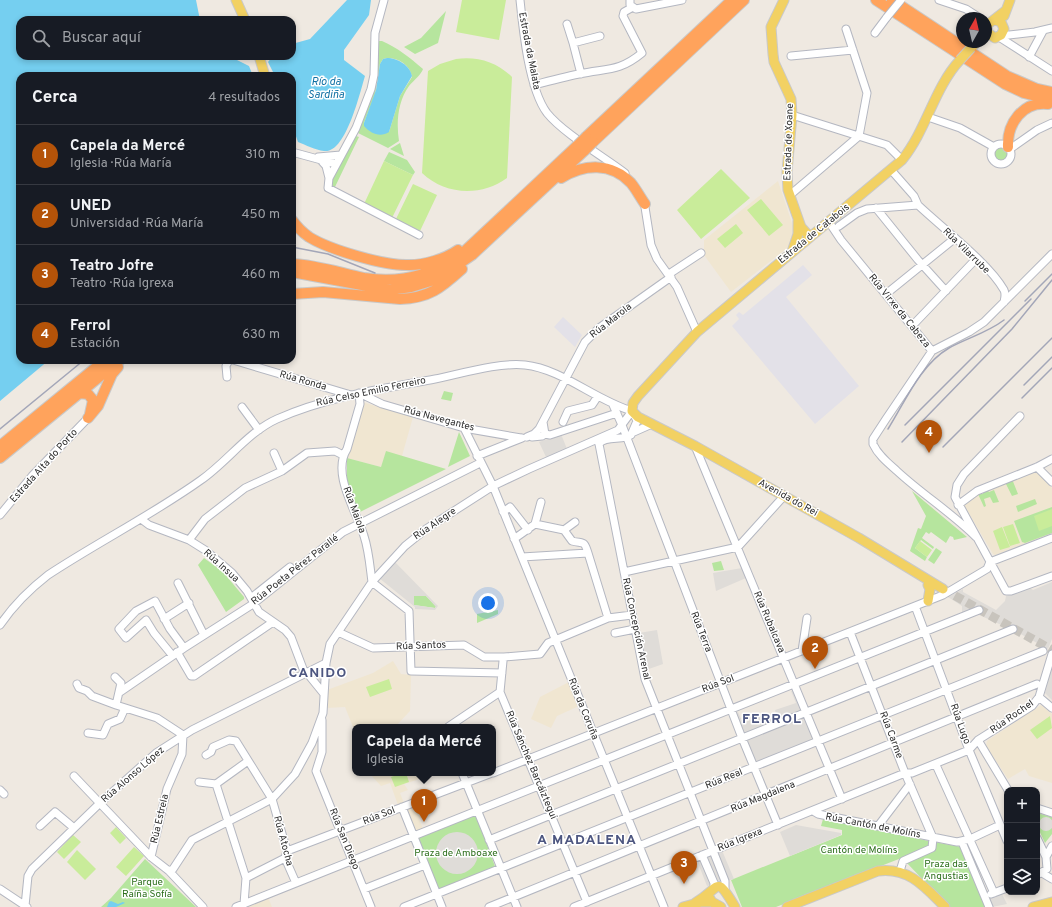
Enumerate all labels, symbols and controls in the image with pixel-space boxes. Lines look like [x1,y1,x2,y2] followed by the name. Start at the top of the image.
[515,11,543,91] street label: Estrada da Malata
[956,12,992,48] north arrow
[16,16,296,60] search box
[30,27,52,49] icon: search
[62,29,141,48] text: Buscar aquí
[308,75,344,102] water label: Río da Sardiña
[32,87,78,109] text: Cerca
[208,90,280,106] text: 4 resultados
[781,103,797,181] street label: Estrada de Xoane
[70,137,185,156] text: Capela da Mercé
[42,147,48,163] text: 1
[245,147,280,163] text: 310 m
[70,156,172,172] text: Iglesia · Rúa María
[70,197,111,216] text: UNED
[775,201,853,267] street label: Estrada de Catabois
[41,207,49,223] text: 2
[241,207,280,223] text: 450 m
[70,216,203,232] text: Universidad · Rúa María
[940,225,992,277] street label: Rúa Vilarrube
[70,257,154,276] text: Teatro Jofre
[41,267,49,283] text: 3
[242,267,280,283] text: 460 m
[865,272,933,350] street label: Rúa Virxe da Cabeza
[70,276,174,292] text: Teatro · Rúa Igrexa
[587,300,635,342] street label: Rúa Marola
[70,317,111,336] text: Ferrol
[41,327,49,343] text: 4
[242,327,280,343] text: 630 m
[70,336,120,352] text: Estación
[278,368,328,394] street label: Rúa Ronda
[315,374,427,410] street label: Rúa Celso Emilio Ferreiro
[402,403,476,435] street label: Rúa Navegantes
[916,420,942,453] pin: 4
[7,426,81,506] street label: Estrada Alta do Porto
[756,476,820,520] street label: Avenida do Rei
[340,485,368,535] street label: Rúa Maiola
[411,505,459,543] street label: Rúa Alegre
[249,532,341,608] street label: Rúa Poeta Pérez Parallé
[200,547,242,585] street label: Rúa Insua
[619,577,653,681] street label: Rúa Concepción Arenal
[750,589,788,655] street label: Rúa Rubalcava
[478,593,498,613] your location
[687,610,715,654] street label: Rúa Terra
[802,636,828,669] pin: 2
[396,639,447,653] street label: Rúa Santos
[289,665,347,682] district label: CANIDO
[700,672,736,696] street label: Rúa Sol
[565,676,601,742] street label: Rúa da Coruña
[988,697,1036,737] street label: Rúa Rochel
[947,702,973,746] street label: Rúa Lugo
[502,709,560,821] street label: Rúa Sánchez Barcáiztegui
[876,710,906,760] street label: Rúa Carme
[742,711,802,728] district label: FERROL
[352,724,496,776] popup
[366,733,482,752] text: Capela da Mercé
[99,744,167,806] street label: Rúa Alonso López
[366,752,404,768] text: Iglesia
[703,766,745,792] street label: Rúa Real
[729,778,797,816] street label: Rúa Magdalena
[1004,787,1040,895] map controls
[1004,787,1040,823] button: +
[411,789,437,822] pin: 1
[148,793,172,845] street label: Rúa Estrela
[361,804,397,828] street label: Rúa Sol
[326,806,362,872] street label: Rúa San Diego
[824,810,922,842] street label: Rúa Cantón de Molíns
[270,815,296,867] street label: Rúa Atocha
[1004,823,1040,859] button: −
[716,825,764,855] street label: Rúa Igrexa
[537,832,637,849] district label: A MADALENA
[820,844,898,857] park label: Cantón de Molíns
[414,847,498,860] park label: Praza de Amboaxe
[671,851,697,884] pin: 3
[924,858,969,883] park label: Praza das Angustias
[1004,859,1040,895] button: layers
[122,876,172,901] park label: Parque Raíña Sofía

